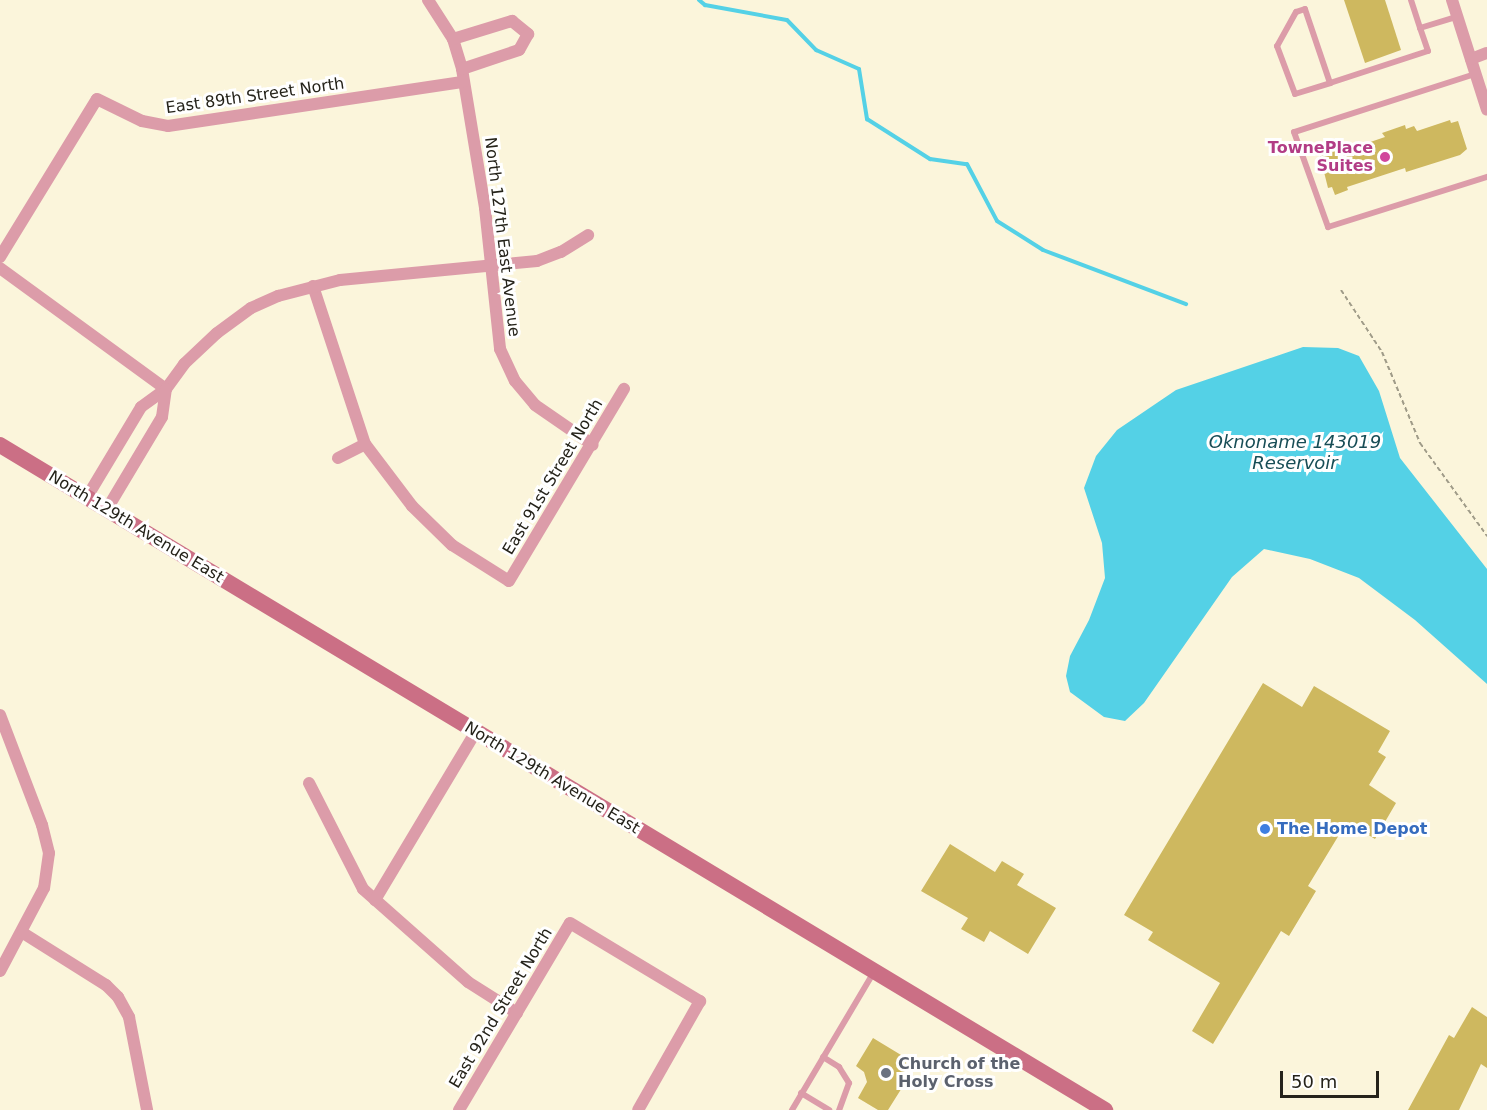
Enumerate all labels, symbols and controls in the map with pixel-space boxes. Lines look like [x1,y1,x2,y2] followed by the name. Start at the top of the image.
[165,74,345,118] street label: East 89th Street North
[480,136,524,338] street label: North 127th East Avenue
[1268,138,1373,176] place label: TownePlace Suites
[1378,150,1392,164] marker: TownePlace Suites
[499,396,607,558] street label: East 91st Street North
[1209,432,1381,474] water label: Oknoname 143019 Reservoir
[45,467,227,587] street label: North 129th Avenue East
[461,718,643,838] street label: North 129th Avenue East
[1277,819,1427,839] place label: The Home Depot
[1258,822,1272,836] marker: The Home Depot
[445,924,557,1092] street label: East 92nd Street North
[898,1054,1020,1092] place label: Church of the Holy Cross
[1283,1059,1382,1097] scale bar
[879,1066,893,1080] marker: Church of the Holy Cross
[1291,1071,1337,1092] text: 50 m

